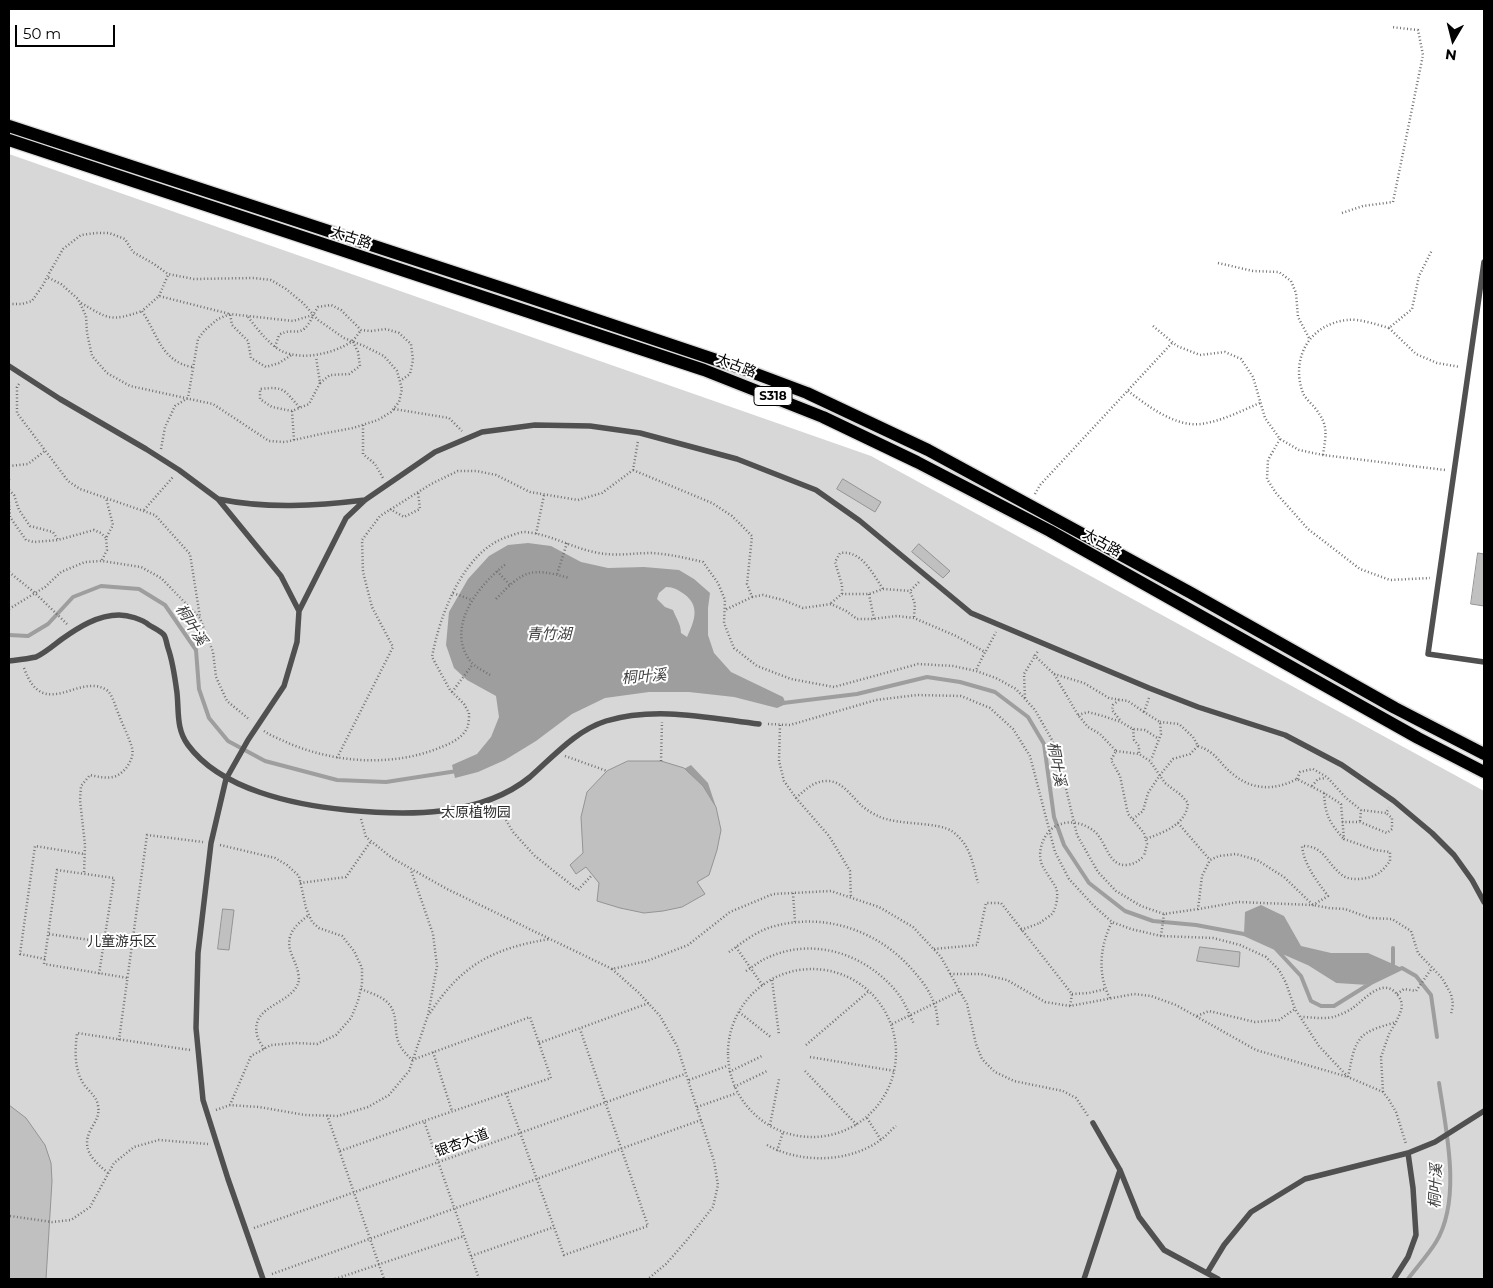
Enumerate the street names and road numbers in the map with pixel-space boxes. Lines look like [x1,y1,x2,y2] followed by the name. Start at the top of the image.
[328,224,374,252] street label: 太古路
[713,351,759,381] street label: 太古路
[754,386,792,406] road number: S318
[1080,525,1124,561] street label: 太古路
[433,1126,491,1160] street label: 银杏大道

